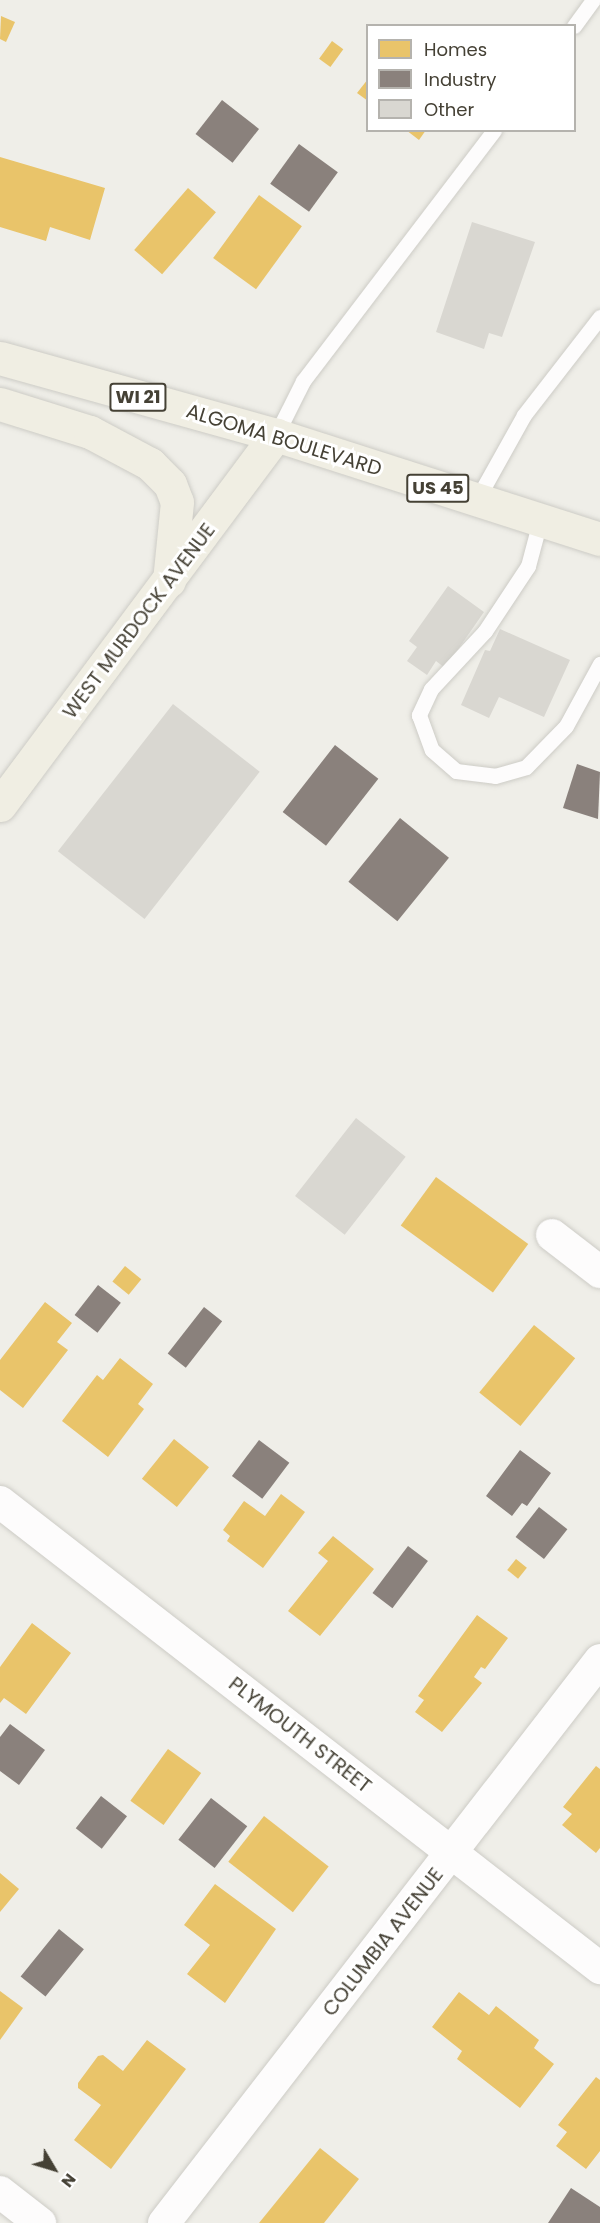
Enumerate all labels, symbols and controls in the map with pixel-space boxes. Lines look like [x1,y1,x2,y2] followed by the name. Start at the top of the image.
[366,24,576,132] legend
[424,37,487,62] text: Homes
[424,67,496,92] text: Industry
[424,97,474,122] text: Other
[108,382,168,412] road number: WI 21
[183,399,385,481] street label: ALGOMA BOULEVARD
[405,473,471,503] road number: US 45
[58,519,220,723] street label: WEST MURDOCK AVENUE
[224,1672,376,1798] street label: PLYMOUTH STREET
[318,1863,448,2021] street label: COLUMBIA AVENUE
[24,2139,84,2199] north arrow
[56,2169,81,2192] text: N

